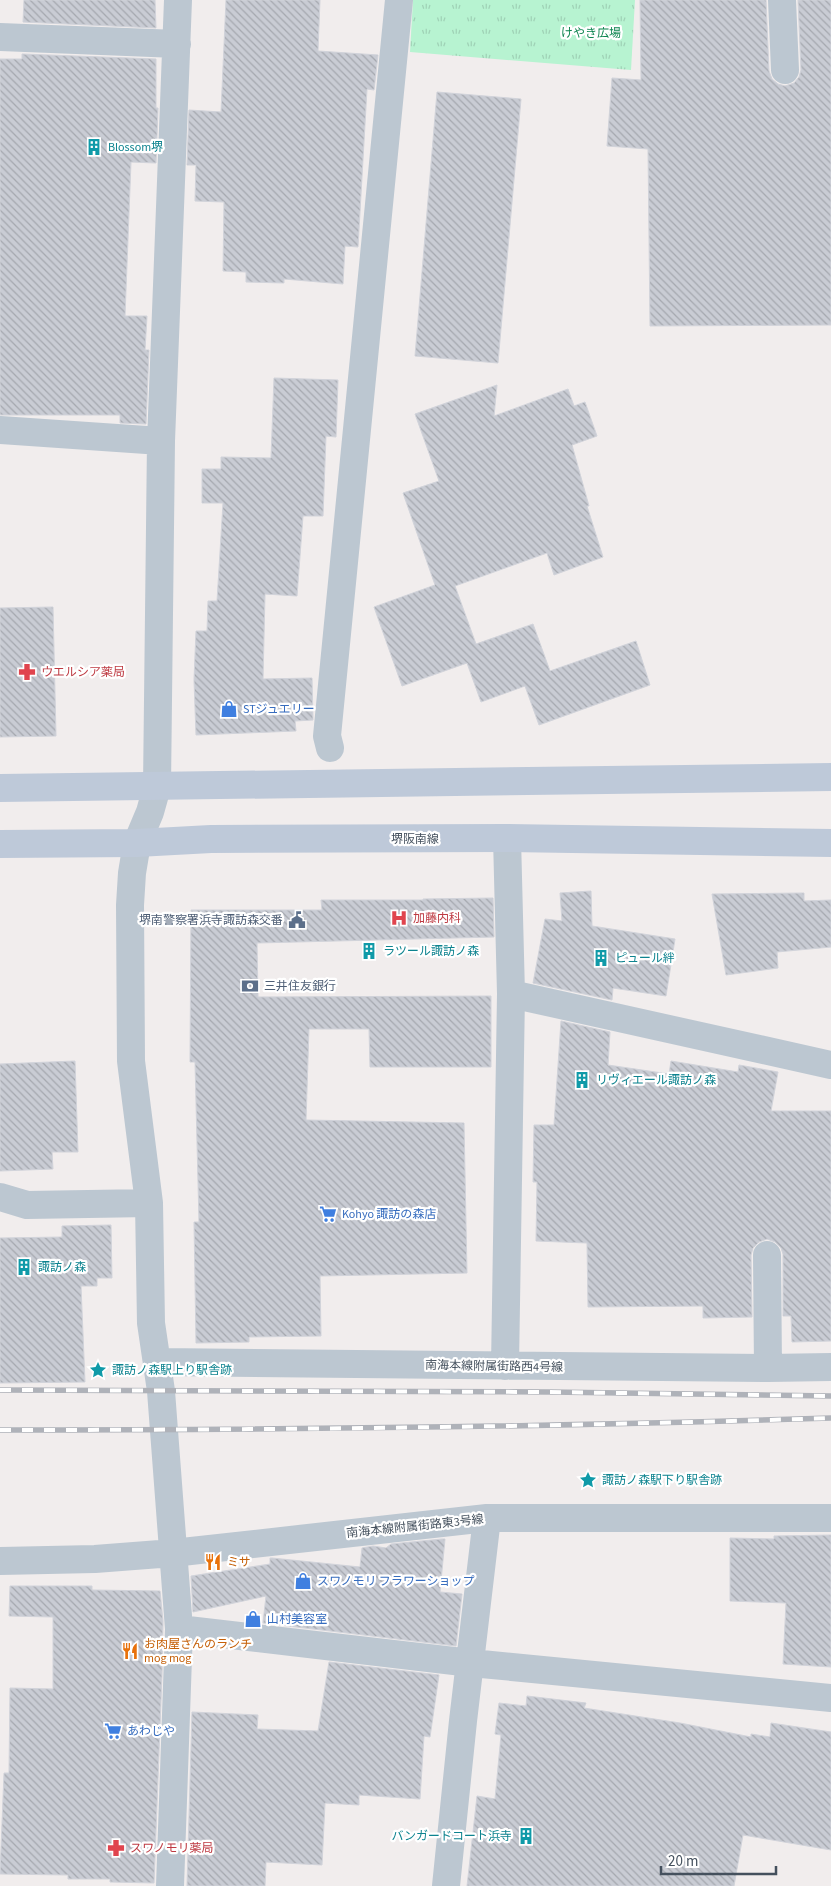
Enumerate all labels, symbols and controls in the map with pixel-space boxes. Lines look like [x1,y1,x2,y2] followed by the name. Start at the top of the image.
[561,25,621,42] park label: けやき広場
[84,137,104,157] building icon: Blossom堺
[108,139,163,156] place label: Blossom堺
[17,662,37,682] pharmacy icon: ウエルシア薬局
[41,664,125,681] place label: ウエルシア薬局
[219,699,239,719] shop icon: STジュエリー
[243,701,315,718] place label: STジュエリー
[391,831,439,848] street label: 堺阪南線
[389,908,409,928] hospital icon: 加藤内科
[287,910,307,930] public building icon: 堺南警察署浜寺諏訪森交番
[413,910,461,927] place label: 加藤内科
[139,912,283,929] place label: 堺南警察署浜寺諏訪森交番
[359,941,379,961] building icon: ラツール諏訪ノ森
[383,943,479,960] place label: ラツール諏訪ノ森
[591,948,611,968] building icon: ピュール絆
[615,950,675,967] place label: ピュール絆
[240,976,260,996] bank icon: 三井住友銀行
[264,978,336,995] place label: 三井住友銀行
[572,1070,592,1090] building icon: リヴィエール諏訪ノ森
[596,1072,716,1089] place label: リヴィエール諏訪ノ森
[318,1204,338,1224] supermarket icon: Kohyo 諏訪の森店
[342,1206,436,1223] place label: Kohyo 諏訪の森店
[14,1257,34,1277] building icon: 諏訪ノ森
[38,1259,86,1276] place label: 諏訪ノ森
[425,1357,563,1376] street label: 南海本線附属街路西4号線
[88,1360,108,1380] place icon: 諏訪ノ森駅上り駅舎跡
[112,1362,232,1379] place label: 諏訪ノ森駅上り駅舎跡
[578,1470,598,1490] place icon: 諏訪ノ森駅下り駅舎跡
[602,1472,722,1489] place label: 諏訪ノ森駅下り駅舎跡
[346,1511,485,1542] street label: 南海本線附属街路東3号線
[203,1552,223,1572] restaurant icon: ミサ
[227,1554,251,1571] place label: ミサ
[293,1571,313,1591] shop icon: スワノモリ フラワーショップ
[317,1573,475,1590] place label: スワノモリ フラワーショップ
[243,1609,263,1629] shop icon: 山村美容室
[267,1611,327,1628] place label: 山村美容室
[144,1636,252,1667] place label: お肉屋さんのランチ mog mog
[120,1641,140,1661] restaurant icon: お肉屋さんのランチ mog mog
[103,1721,123,1741] supermarket icon: あわじや
[127,1723,175,1740] place label: あわじや
[516,1826,536,1846] building icon: バンガードコート浜寺
[391,1828,512,1845] place label: バンガードコート浜寺
[106,1838,126,1858] pharmacy icon: スワノモリ薬局
[130,1840,213,1857] place label: スワノモリ薬局
[661,1844,776,1876] scale bar
[668,1851,698,1872] text: 20 m

